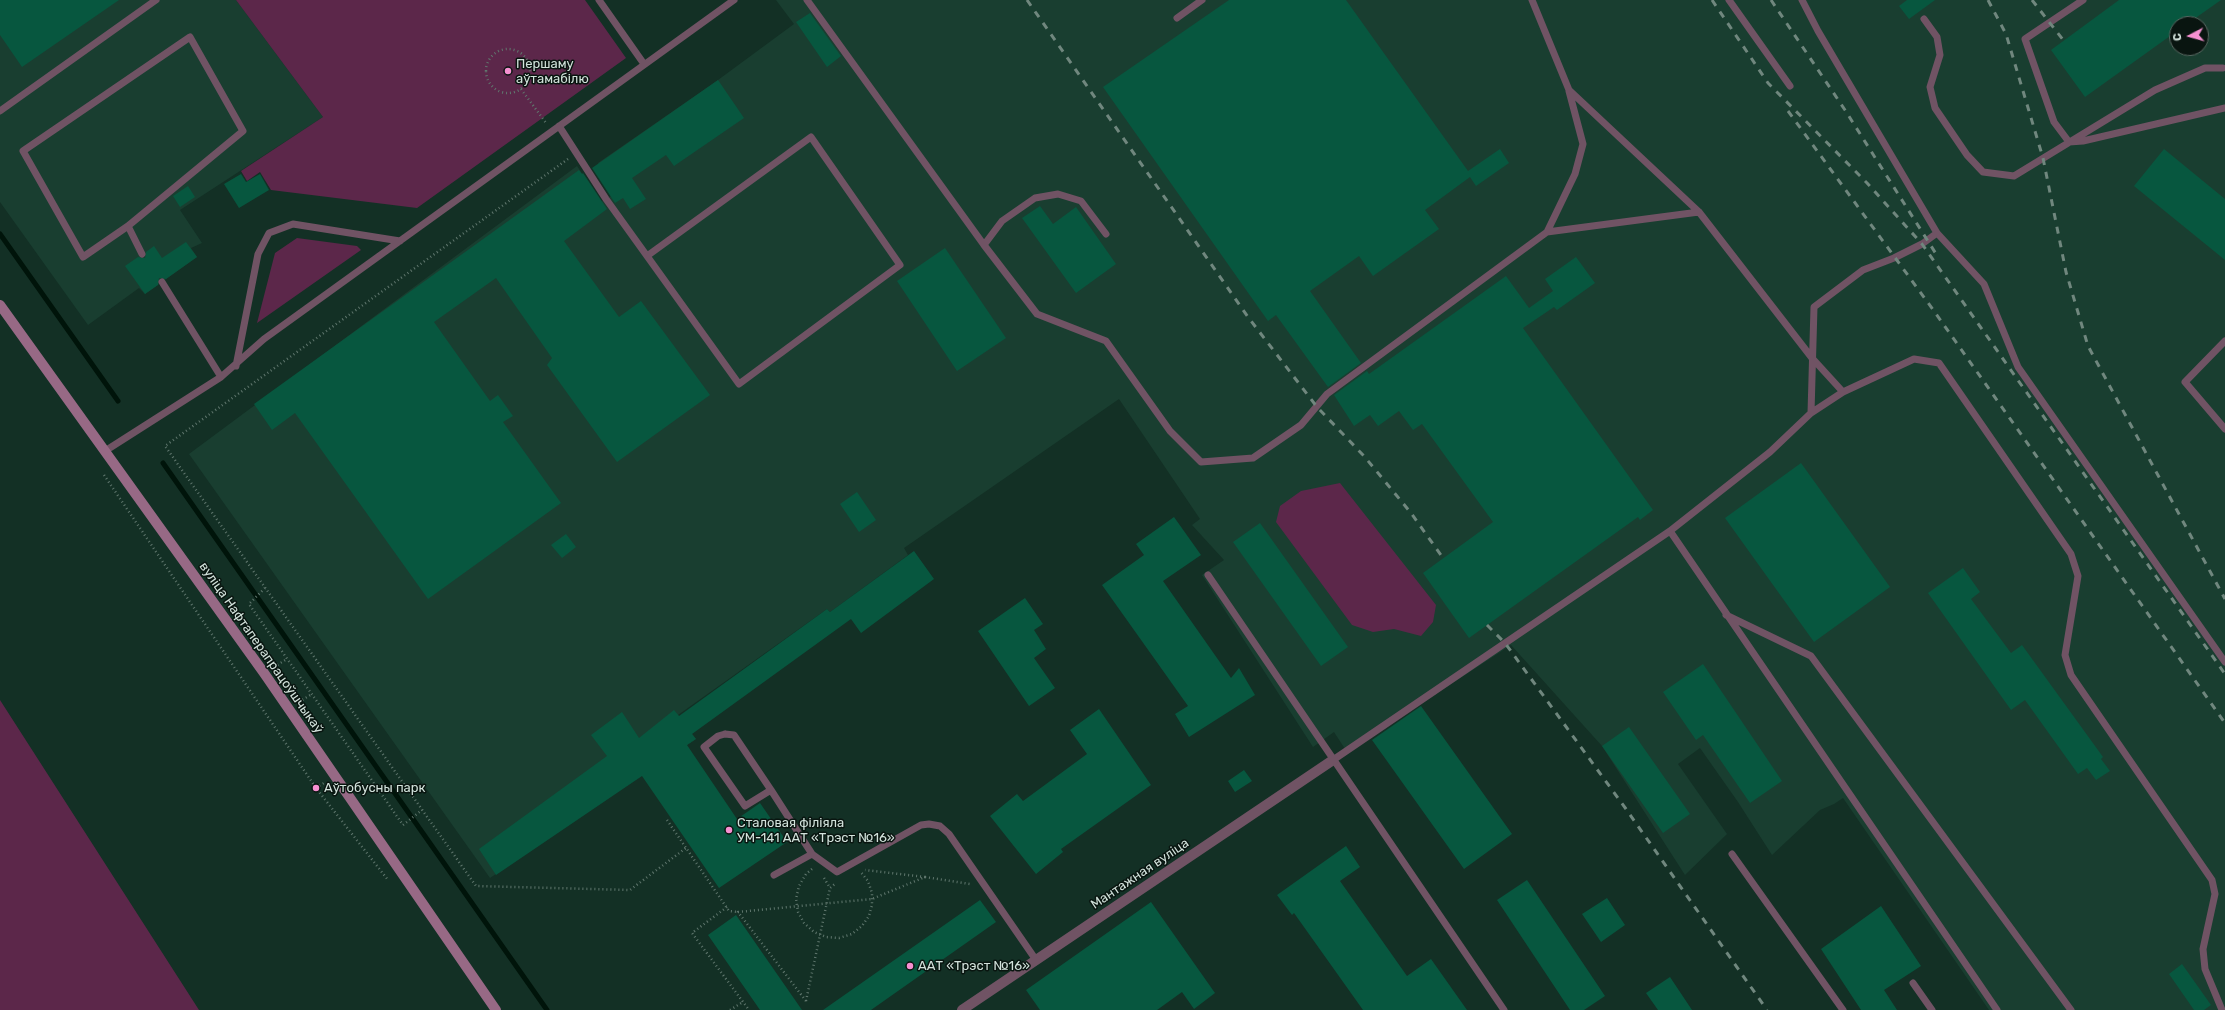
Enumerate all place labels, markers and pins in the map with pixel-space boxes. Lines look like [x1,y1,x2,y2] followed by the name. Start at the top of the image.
[516,56,589,87] place label: Першаму аўтамабілю
[503,66,513,76] marker: Першаму аўтамабілю
[324,780,425,796] place label: Аўтобусны парк
[311,783,321,793] marker: Аўтобусны парк
[737,815,895,846] place label: Сталовая філіяла УМ-141 ААТ «Трэст №16»
[724,825,734,835] marker: Сталовая філіяла УМ-141 ААТ «Трэст №16»
[918,958,1030,974] place label: ААТ «Трэст №16»
[905,961,915,971] marker: ААТ «Трэст №16»

